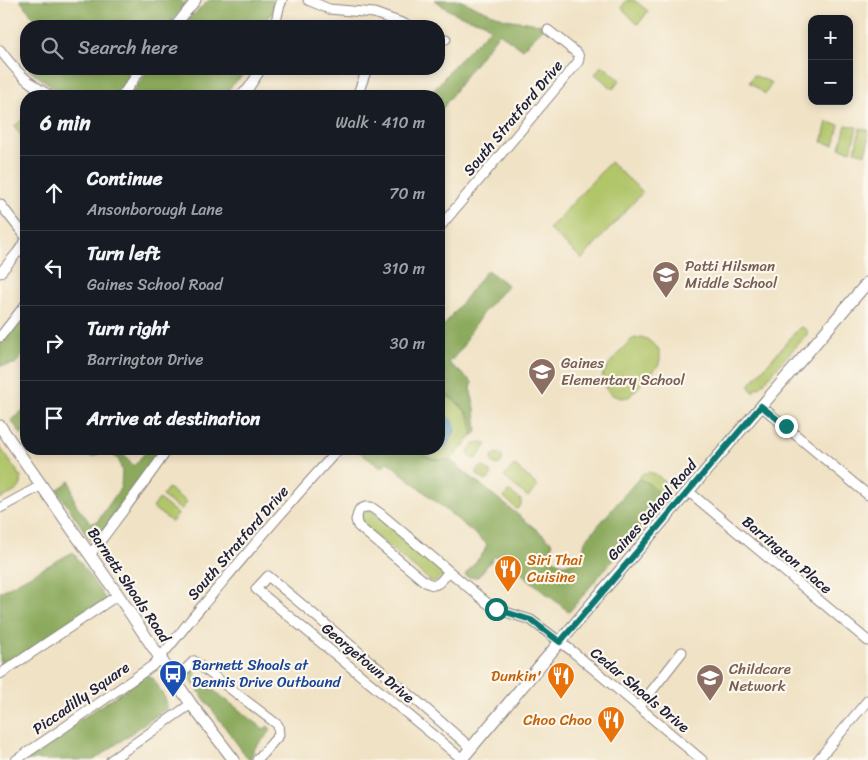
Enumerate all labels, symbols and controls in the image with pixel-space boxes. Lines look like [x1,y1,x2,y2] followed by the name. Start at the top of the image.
[808,15,853,105] map controls
[808,15,853,60] button: +
[20,20,445,75] search box
[78,31,178,64] text: Search here
[38,34,66,62] icon: search
[456,54,570,182] street label: South Stratford Drive
[808,60,853,105] button: −
[40,104,91,142] text: 6 min
[336,108,425,137] text: Walk · 410 m
[87,162,163,195] text: Continue
[40,179,68,207] icon: ahead
[389,179,425,208] text: 70 m
[87,195,223,224] text: Ansonborough Lane
[87,237,160,270] text: Turn left
[685,253,778,296] place label: Patti Hilsman Middle School
[40,254,68,282] icon: left
[383,254,425,283] text: 310 m
[651,260,681,299] school or university icon: Patti Hilsman Middle School
[87,270,223,299] text: Gaines School Road
[87,312,169,345] text: Turn right
[40,329,68,357] icon: right
[390,329,425,358] text: 30 m
[87,345,203,374] text: Barrington Drive
[561,350,686,393] place label: Gaines Elementary School
[527,357,557,396] school or university icon: Gaines Elementary School
[87,402,260,435] text: Arrive at destination
[40,404,68,432] icon: arrive
[775,415,798,438] route end
[600,453,704,567] street label: Gaines School Road
[181,479,296,606] street label: South Stratford Drive
[736,509,838,601] street label: Barrington Place
[81,522,178,649] street label: Barnett Shoals Road
[527,547,583,590] place label: Siri Thai Cuisine
[493,554,523,593] restaurant icon: Siri Thai Cuisine
[485,598,508,621] route start
[316,616,420,710] street label: Georgetown Drive
[584,640,696,740] street label: Cedar Shoals Drive
[192,652,341,695] place label: Barnett Shoals at Dennis Drive Outbound
[27,655,135,741] street label: Piccadilly Square
[729,656,791,699] place label: Childcare Network
[158,659,188,698] bus stop icon: Barnett Shoals at Dennis Drive Outbound
[546,661,576,700] restaurant icon: Dunkin'
[491,663,542,689] place label: Dunkin'
[695,663,725,702] school or university icon: Childcare Network
[596,705,626,744] restaurant icon: Choo Choo
[523,707,592,733] place label: Choo Choo

